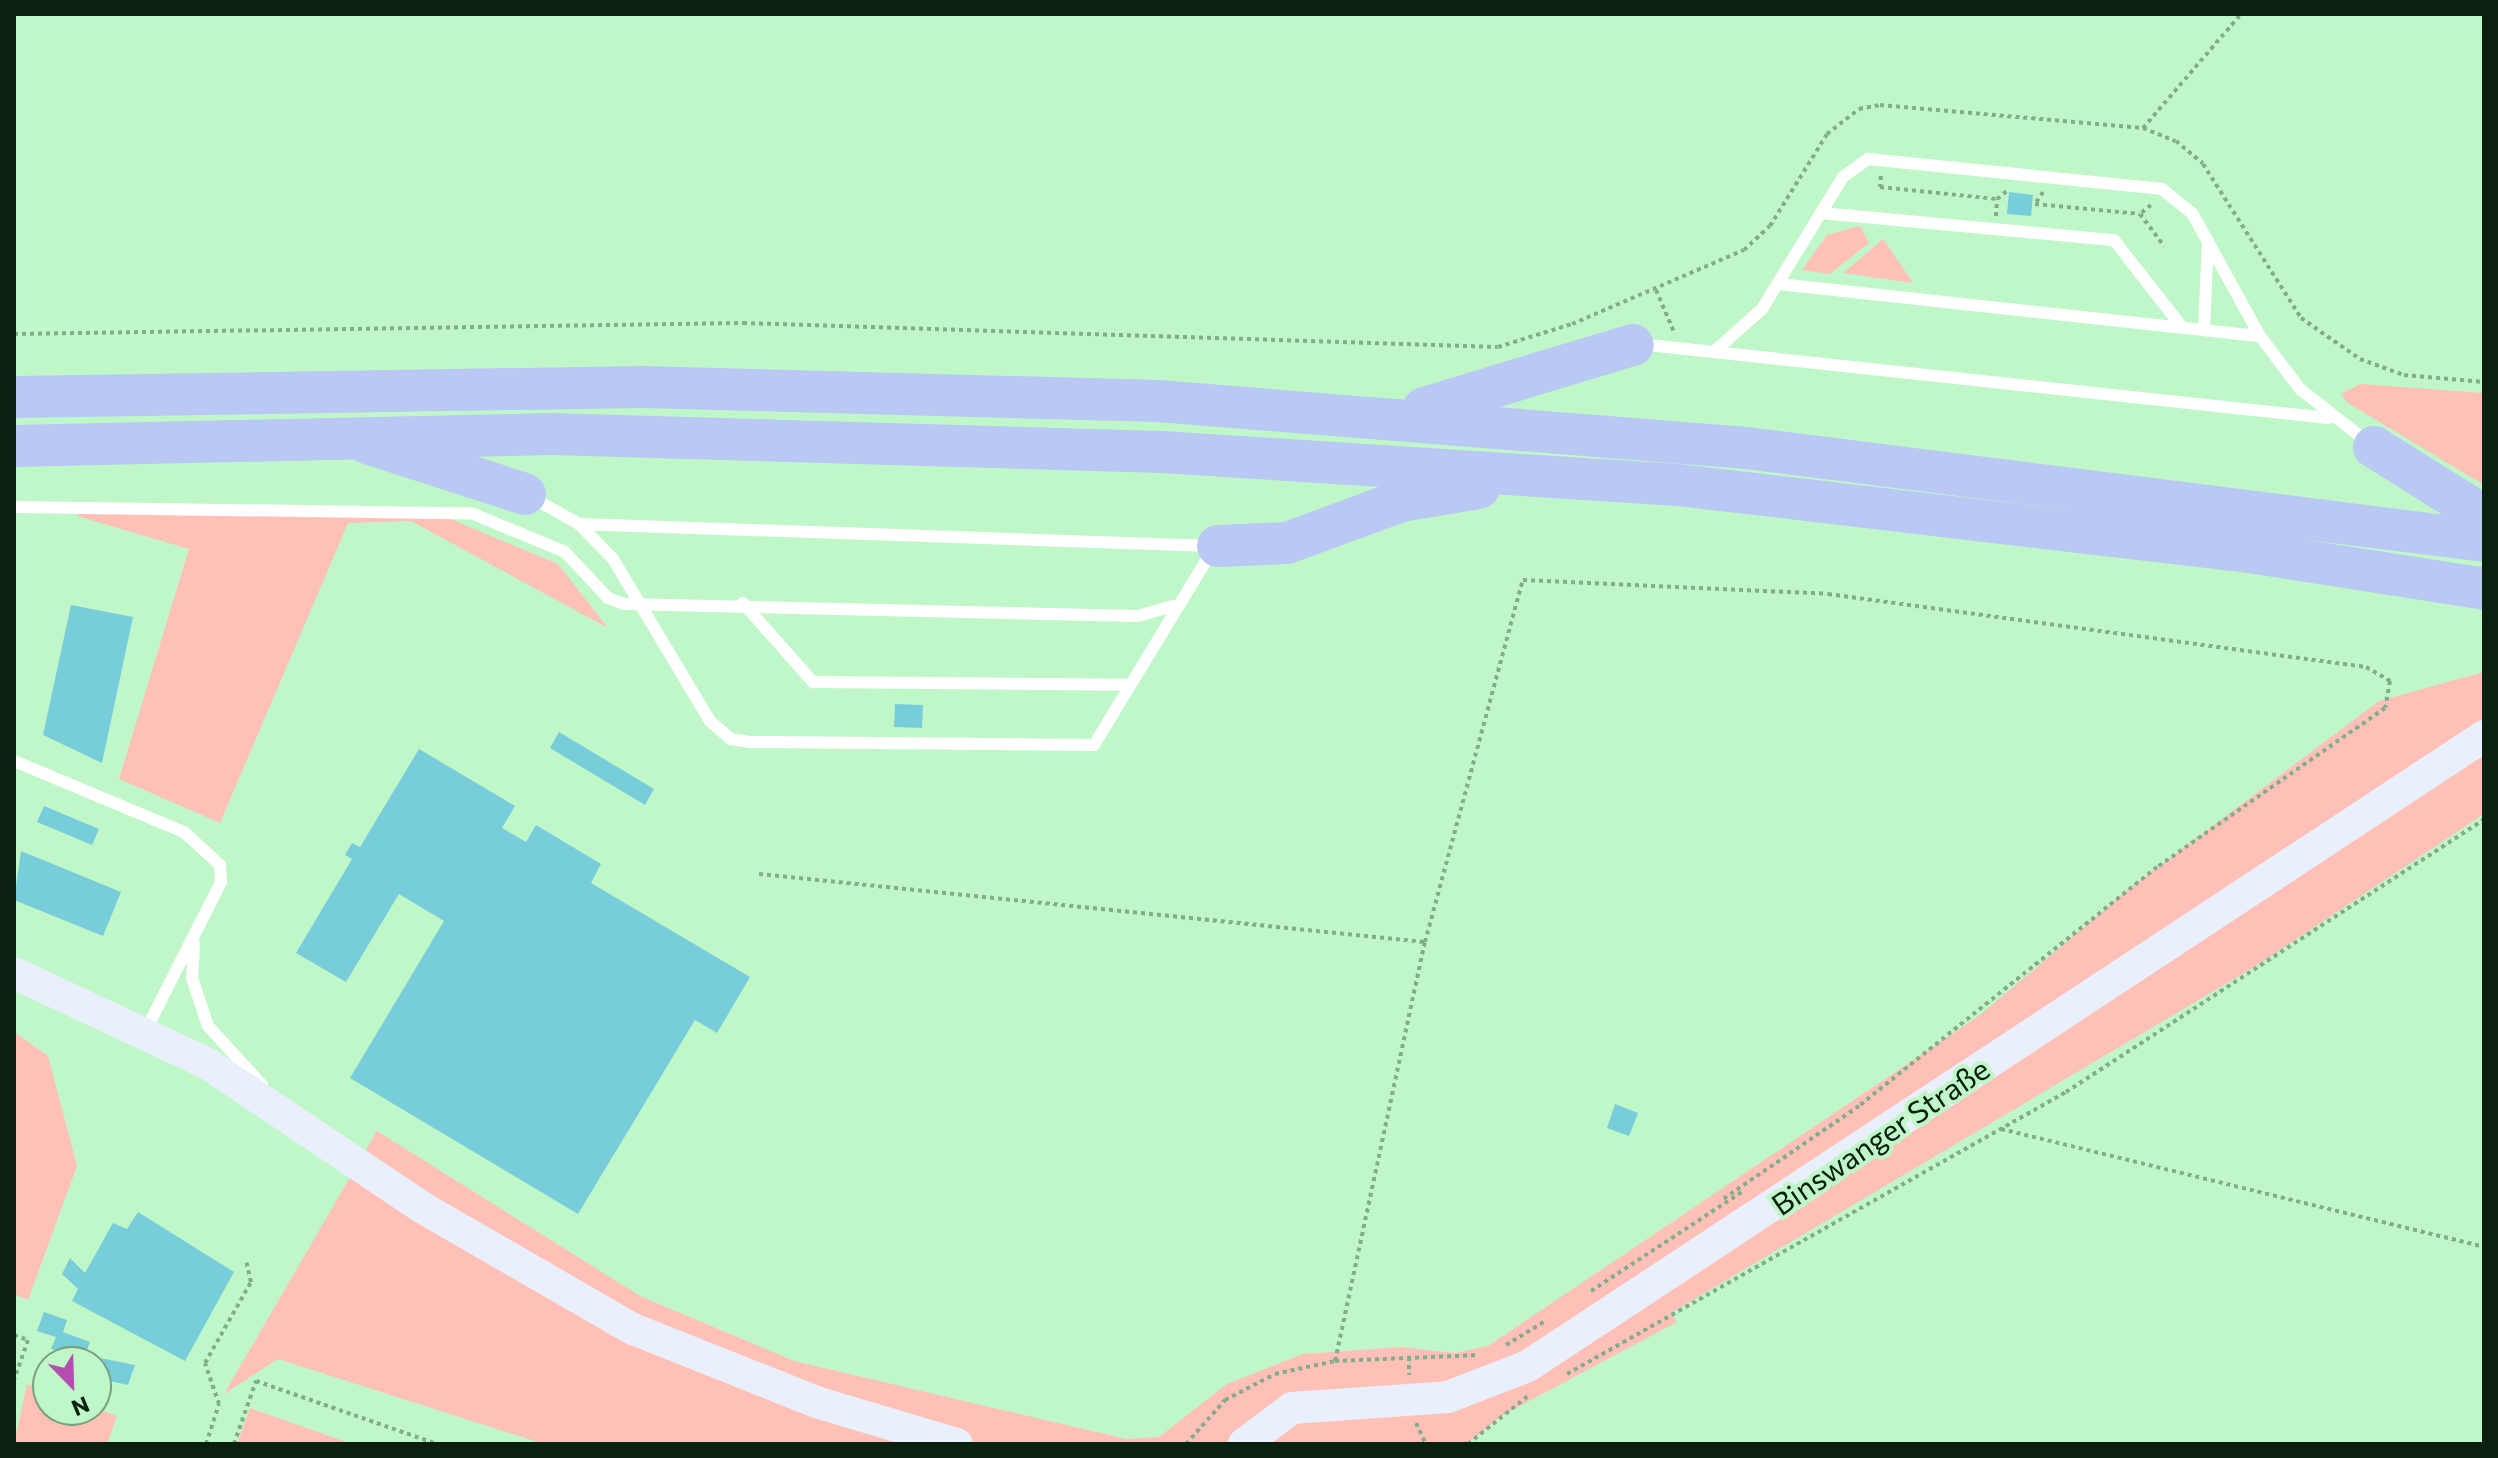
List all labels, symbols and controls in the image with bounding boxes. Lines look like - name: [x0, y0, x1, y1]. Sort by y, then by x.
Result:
- street label: Binswanger Straße: [1764, 1050, 1996, 1222]
- north arrow: [32, 1346, 112, 1426]
- text: N: [68, 1391, 94, 1422]

